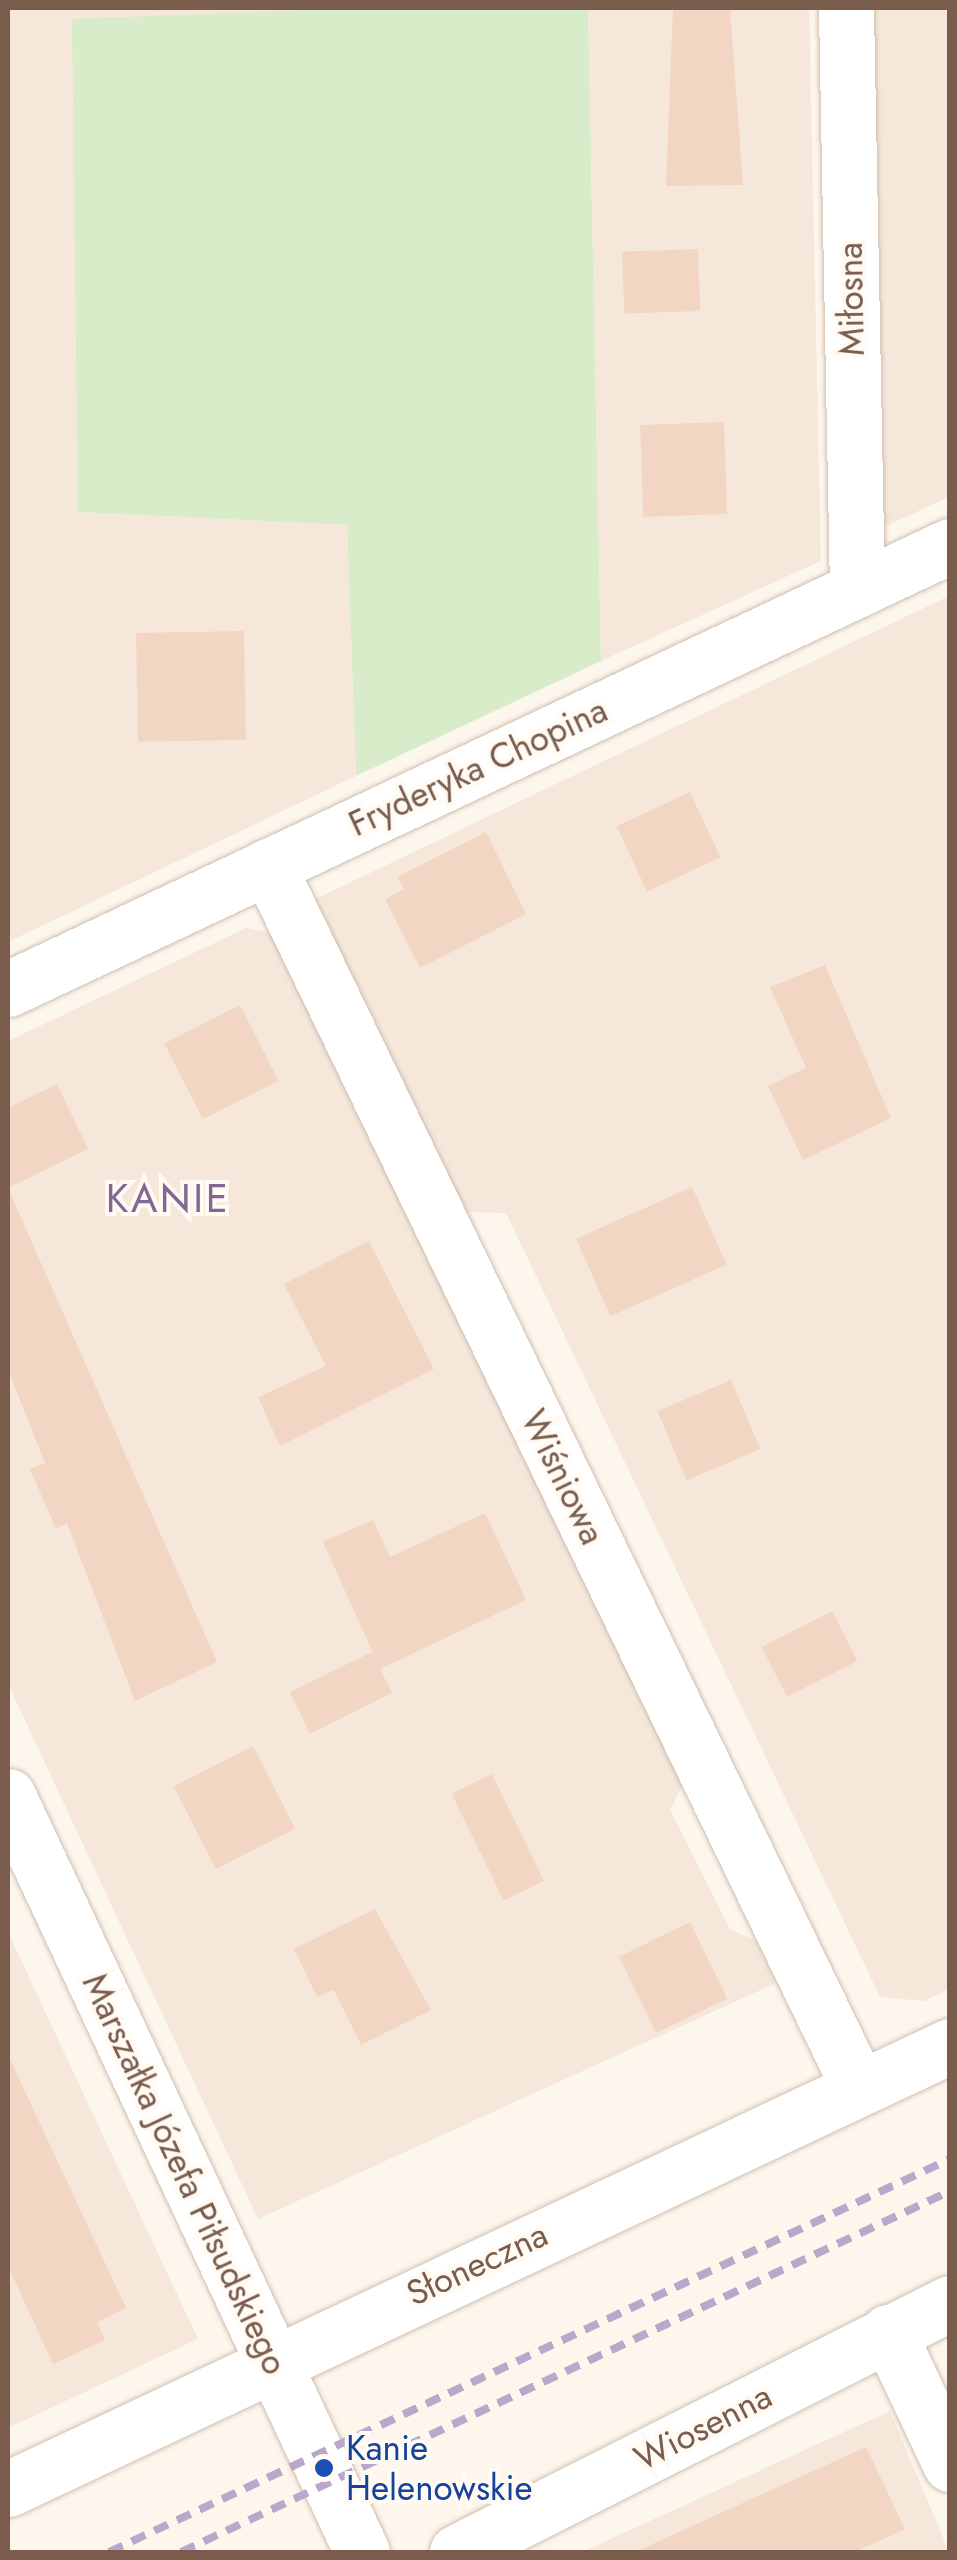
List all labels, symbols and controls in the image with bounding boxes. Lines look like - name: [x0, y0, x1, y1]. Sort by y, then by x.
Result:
- street label: Miłosna: [829, 242, 873, 356]
- street label: Fryderyka Chopina: [342, 689, 614, 845]
- district label: KANIE: [106, 1174, 230, 1222]
- street label: Wiśniowa: [512, 1403, 614, 1551]
- street label: Marszałka Józefa Piłsudskiego: [74, 1967, 296, 2381]
- street label: Słoneczna: [400, 2213, 554, 2315]
- street label: Wiosenna: [627, 2375, 779, 2479]
- place label: Kanie Helenowskie: [346, 2427, 533, 2509]
- marker: Kanie Helenowskie: [311, 2455, 337, 2481]

